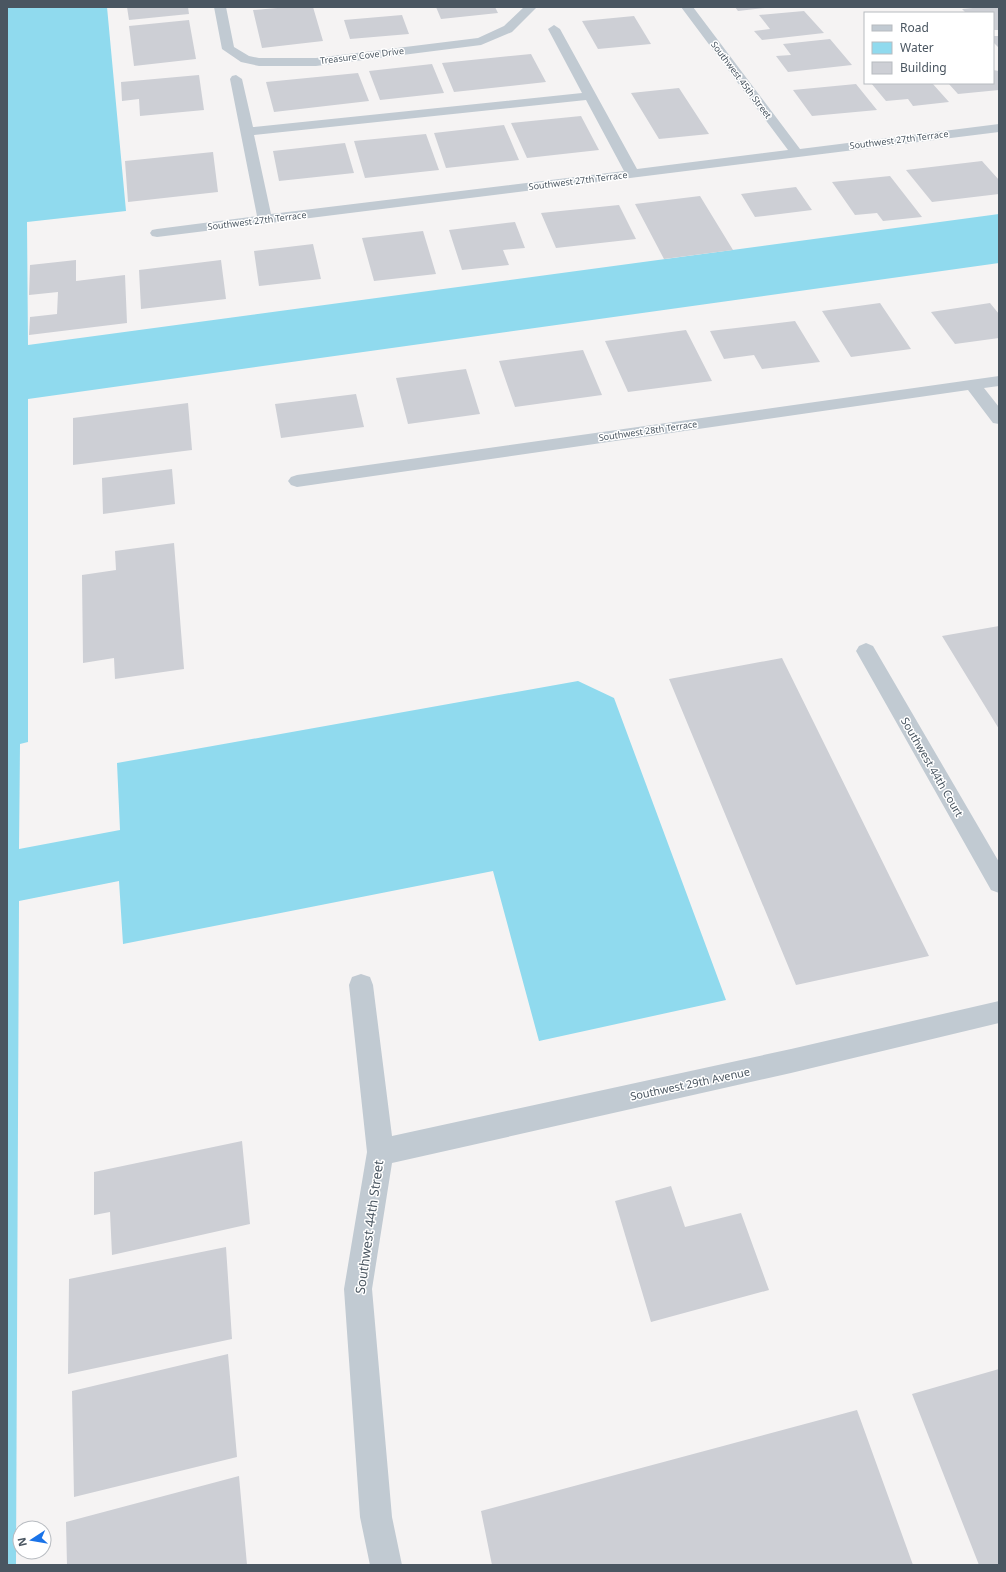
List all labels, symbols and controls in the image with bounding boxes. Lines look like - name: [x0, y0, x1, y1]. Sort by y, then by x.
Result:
- legend: [864, 12, 994, 84]
- text: Road: [900, 19, 929, 36]
- street label: Southwest 45th Street: [708, 38, 775, 121]
- text: Water: [900, 39, 934, 56]
- street label: Treasure Cove Drive: [319, 44, 405, 67]
- text: Building: [900, 59, 947, 76]
- street label: Southwest 27th Terrace: [849, 127, 949, 152]
- street label: Southwest 27th Terrace: [528, 168, 628, 193]
- street label: Southwest 27th Terrace: [207, 208, 307, 233]
- street label: Southwest 28th Terrace: [598, 417, 698, 444]
- street label: Southwest 44th Court: [898, 714, 967, 819]
- street label: Southwest 29th Avenue: [629, 1063, 751, 1104]
- street label: Southwest 44th Street: [351, 1159, 387, 1295]
- north arrow: [12, 1520, 52, 1560]
- text: N: [13, 1536, 30, 1548]

